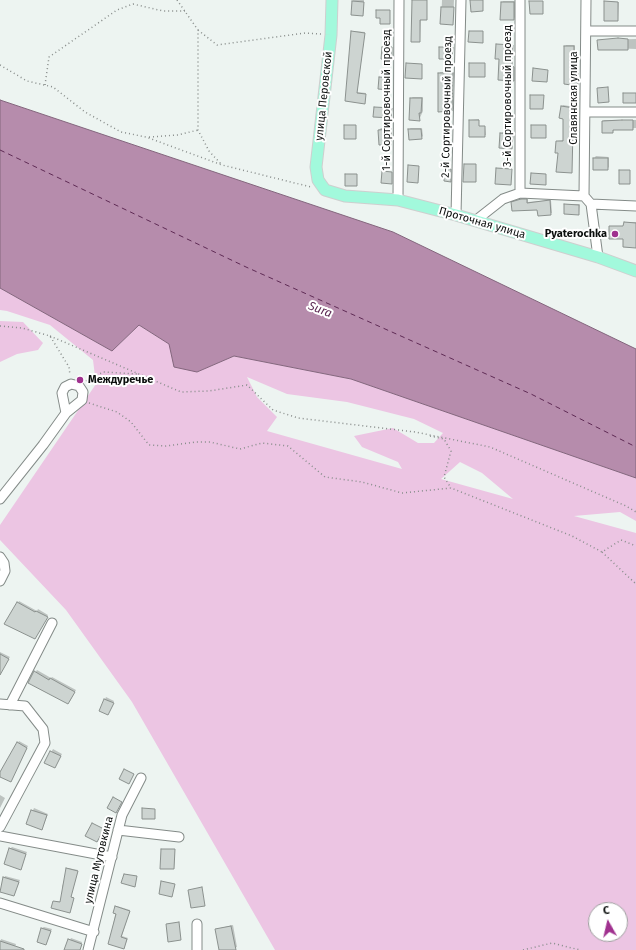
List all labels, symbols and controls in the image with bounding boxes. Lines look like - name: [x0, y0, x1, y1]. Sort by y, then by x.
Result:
- street label: 3-й Сортировочный проезд: [501, 25, 515, 167]
- street label: 1-й Сортировочный проезд: [380, 29, 394, 171]
- street label: 2-й Сортировочный проезд: [439, 36, 455, 178]
- street label: улица Перовской: [313, 51, 335, 141]
- street label: Славянская улица: [567, 51, 581, 145]
- street label: Проточная улица: [437, 204, 527, 242]
- place label: Pyaterochka: [545, 227, 607, 241]
- marker: Pyaterochka: [610, 229, 620, 239]
- water label: Sura: [306, 299, 334, 321]
- place label: Междуречье: [88, 373, 153, 387]
- marker: Междуречье: [75, 375, 85, 385]
- street label: улица Мутовкина: [82, 815, 116, 905]
- north arrow: [588, 902, 628, 942]
- text: С: [602, 904, 610, 917]

